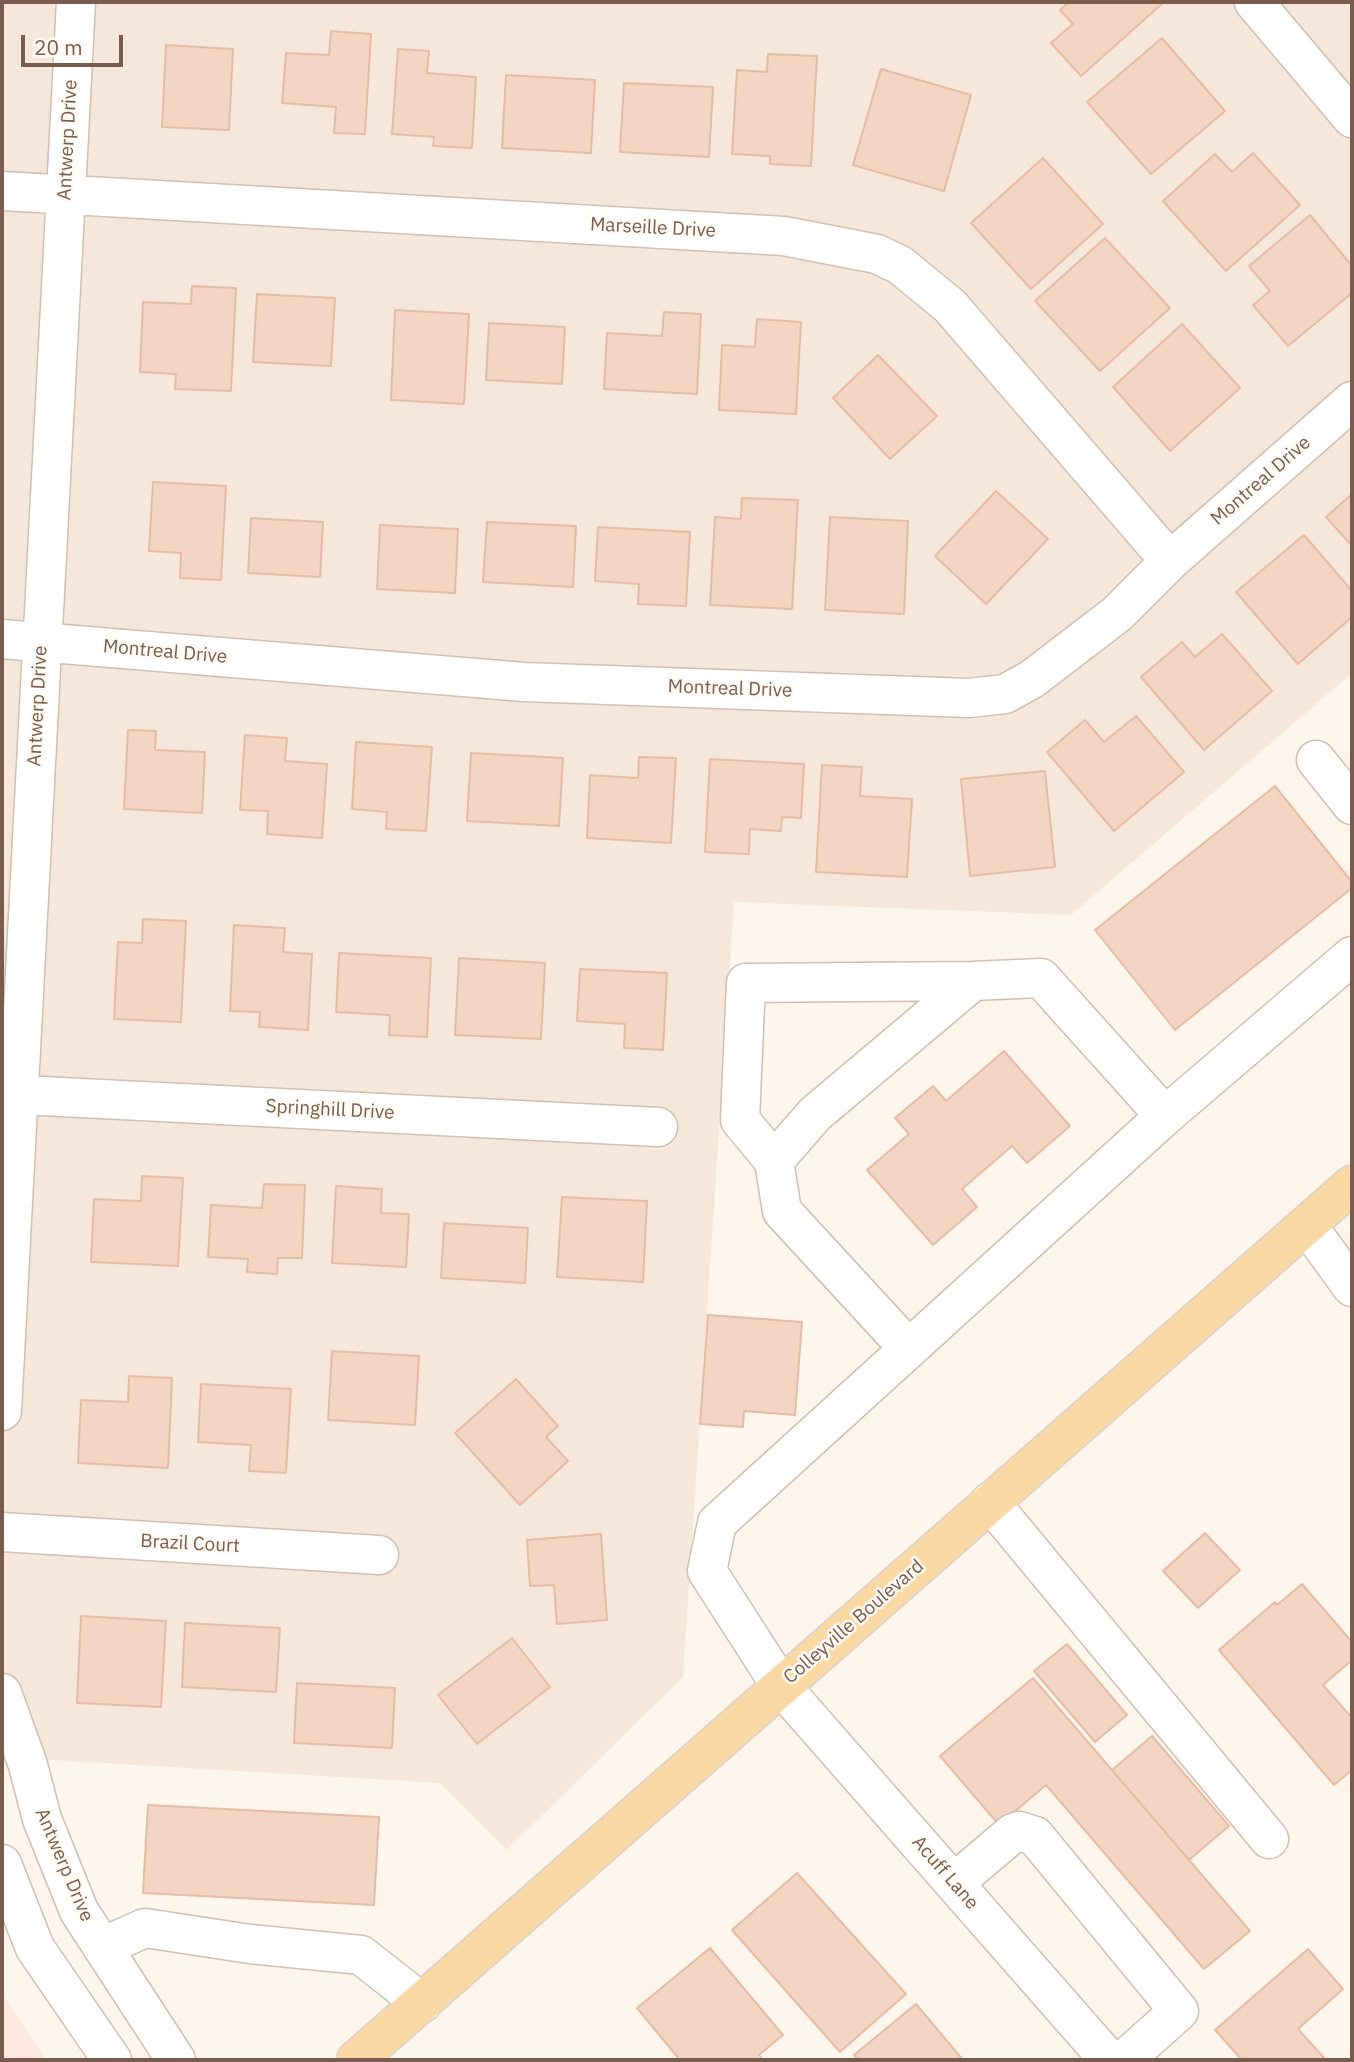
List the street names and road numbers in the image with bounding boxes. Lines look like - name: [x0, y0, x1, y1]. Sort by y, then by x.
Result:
- street label: Antwerp Drive: [53, 79, 83, 201]
- street label: Marseille Drive: [589, 213, 717, 243]
- street label: Montreal Drive: [1206, 431, 1316, 531]
- street label: Montreal Drive: [102, 635, 228, 669]
- street label: Antwerp Drive: [23, 645, 53, 767]
- street label: Montreal Drive: [667, 675, 793, 703]
- street label: Springhill Drive: [265, 1095, 395, 1125]
- street label: Brazil Court: [140, 1530, 240, 1558]
- street label: Colleyville Boulevard: [779, 1555, 929, 1689]
- street label: Antwerp Drive: [30, 1805, 98, 1925]
- street label: Acuff Lane: [907, 1831, 983, 1915]

